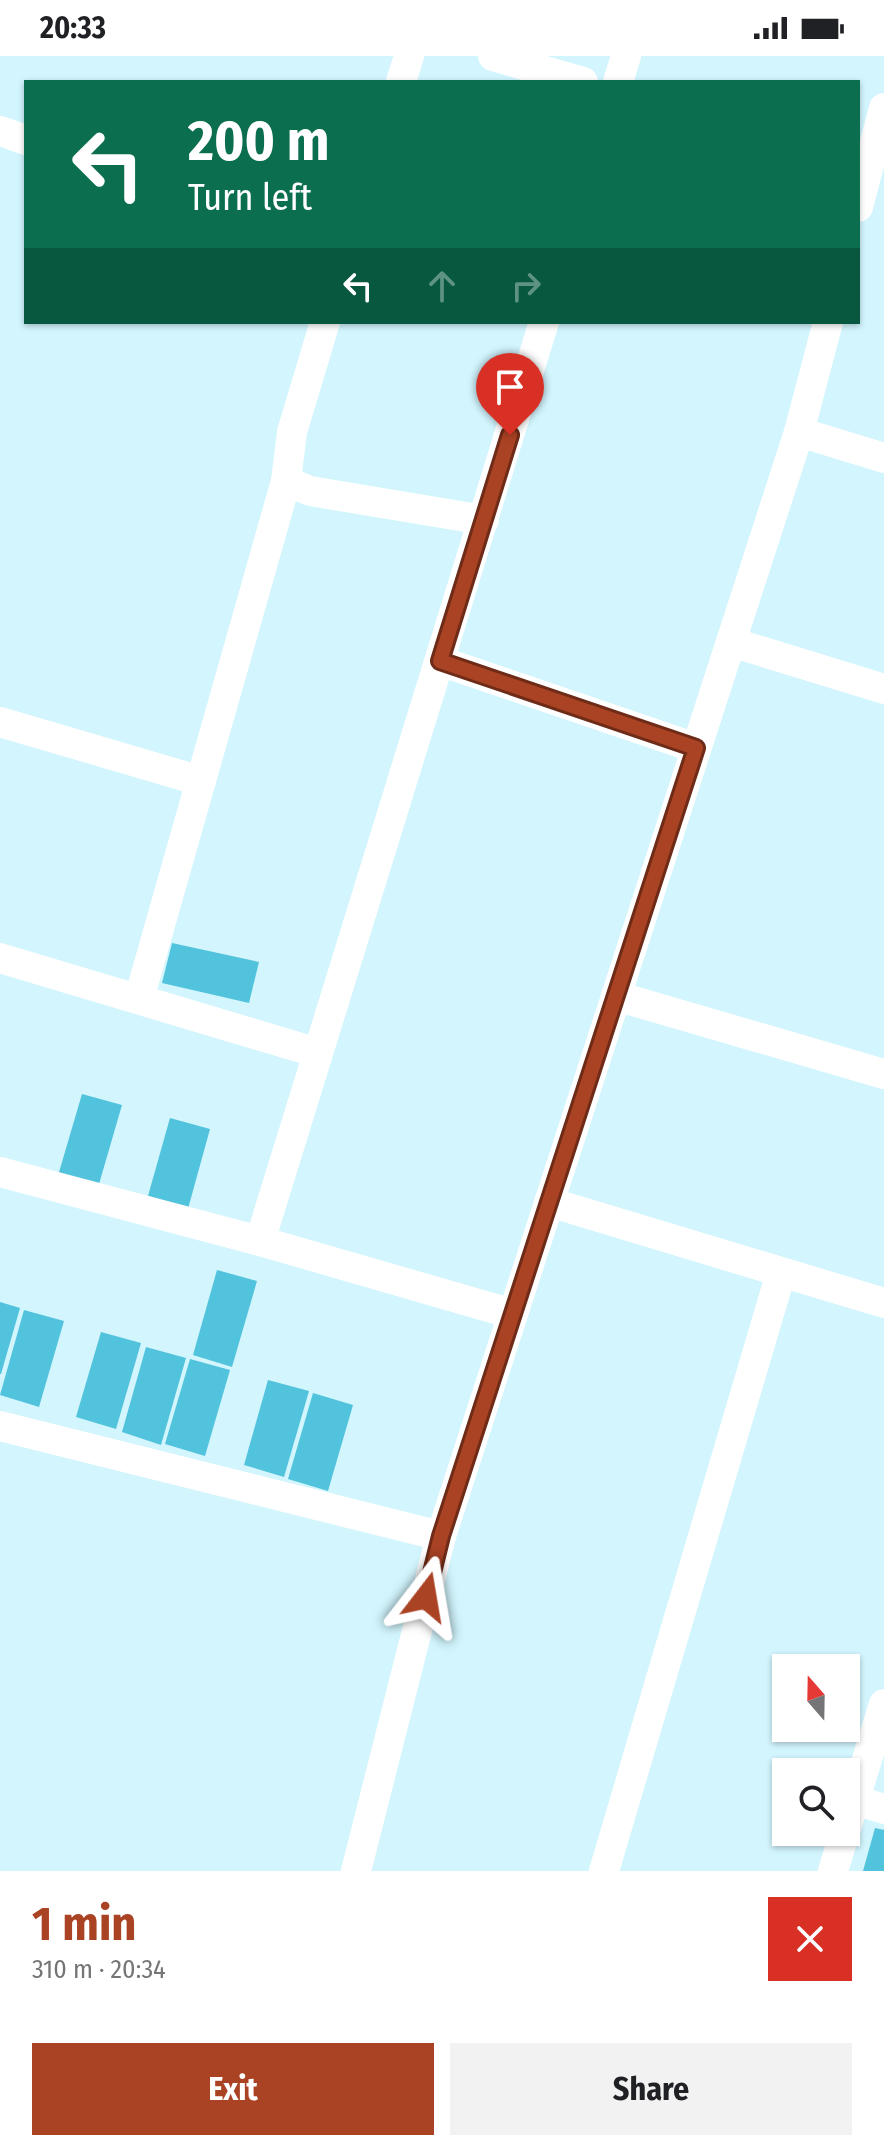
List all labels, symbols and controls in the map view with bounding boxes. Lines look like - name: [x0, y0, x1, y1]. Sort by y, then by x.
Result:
- text: 20:33: [40, 10, 106, 46]
- text: 200 m: [188, 108, 329, 175]
- icon: left: [56, 112, 160, 216]
- text: Turn left: [188, 176, 312, 220]
- icon: left: [336, 264, 380, 308]
- icon: ahead: [420, 264, 464, 308]
- icon: right: [504, 264, 548, 308]
- pin: [476, 353, 544, 435]
- icon: arrive: [488, 365, 532, 409]
- position arrow: [384, 1555, 468, 1639]
- north arrow: [772, 1654, 860, 1742]
- map controls: [772, 1654, 860, 1846]
- button: search: [772, 1758, 860, 1846]
- text: 1 min: [32, 1895, 137, 1953]
- button: close: [768, 1897, 852, 1981]
- text: 310 m · 20:34: [32, 1954, 166, 1985]
- button: Exit: [32, 2043, 434, 2135]
- button: Share: [450, 2043, 852, 2135]

